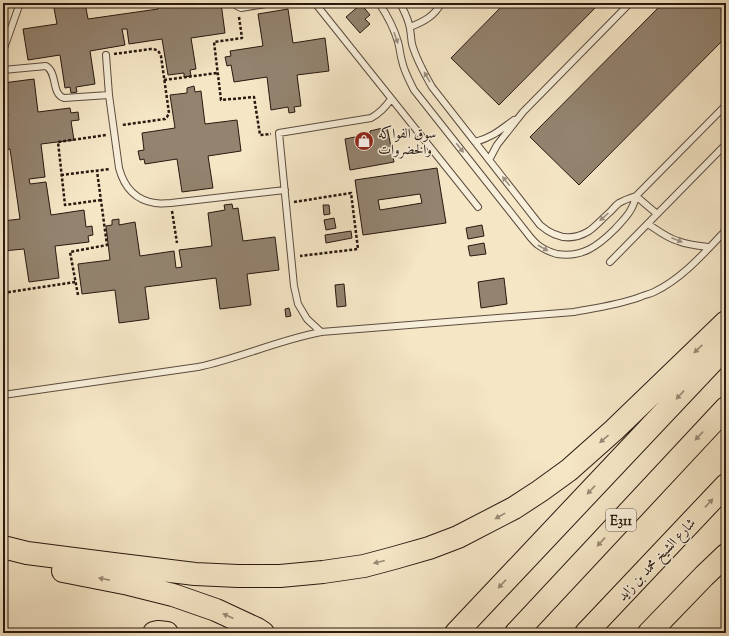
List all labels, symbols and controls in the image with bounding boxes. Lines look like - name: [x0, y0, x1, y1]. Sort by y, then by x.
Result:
- one-way arrow: [393, 32, 399, 44]
- one-way arrow: [423, 71, 430, 83]
- place label: سوق الفواكه والخضروات: [378, 125, 436, 161]
- shop icon: سوق الفواكه والخضروات: [353, 130, 375, 152]
- one-way arrow: [456, 143, 465, 154]
- one-way arrow: [501, 175, 510, 186]
- one-way arrow: [599, 212, 609, 222]
- one-way arrow: [671, 238, 683, 244]
- one-way arrow: [537, 244, 549, 251]
- one-way arrow: [693, 344, 703, 354]
- one-way arrow: [675, 390, 685, 400]
- one-way arrow: [695, 431, 704, 442]
- one-way arrow: [600, 434, 609, 443]
- one-way arrow: [586, 485, 596, 495]
- one-way arrow: [704, 498, 714, 508]
- road number: E311: [606, 509, 636, 531]
- one-way arrow: [494, 512, 506, 519]
- street label: شارع الشيخ محمد بن زايد: [614, 514, 702, 607]
- one-way arrow: [596, 537, 606, 547]
- one-way arrow: [373, 560, 385, 566]
- one-way arrow: [98, 576, 110, 582]
- one-way arrow: [497, 579, 506, 590]
- one-way arrow: [223, 613, 234, 619]

